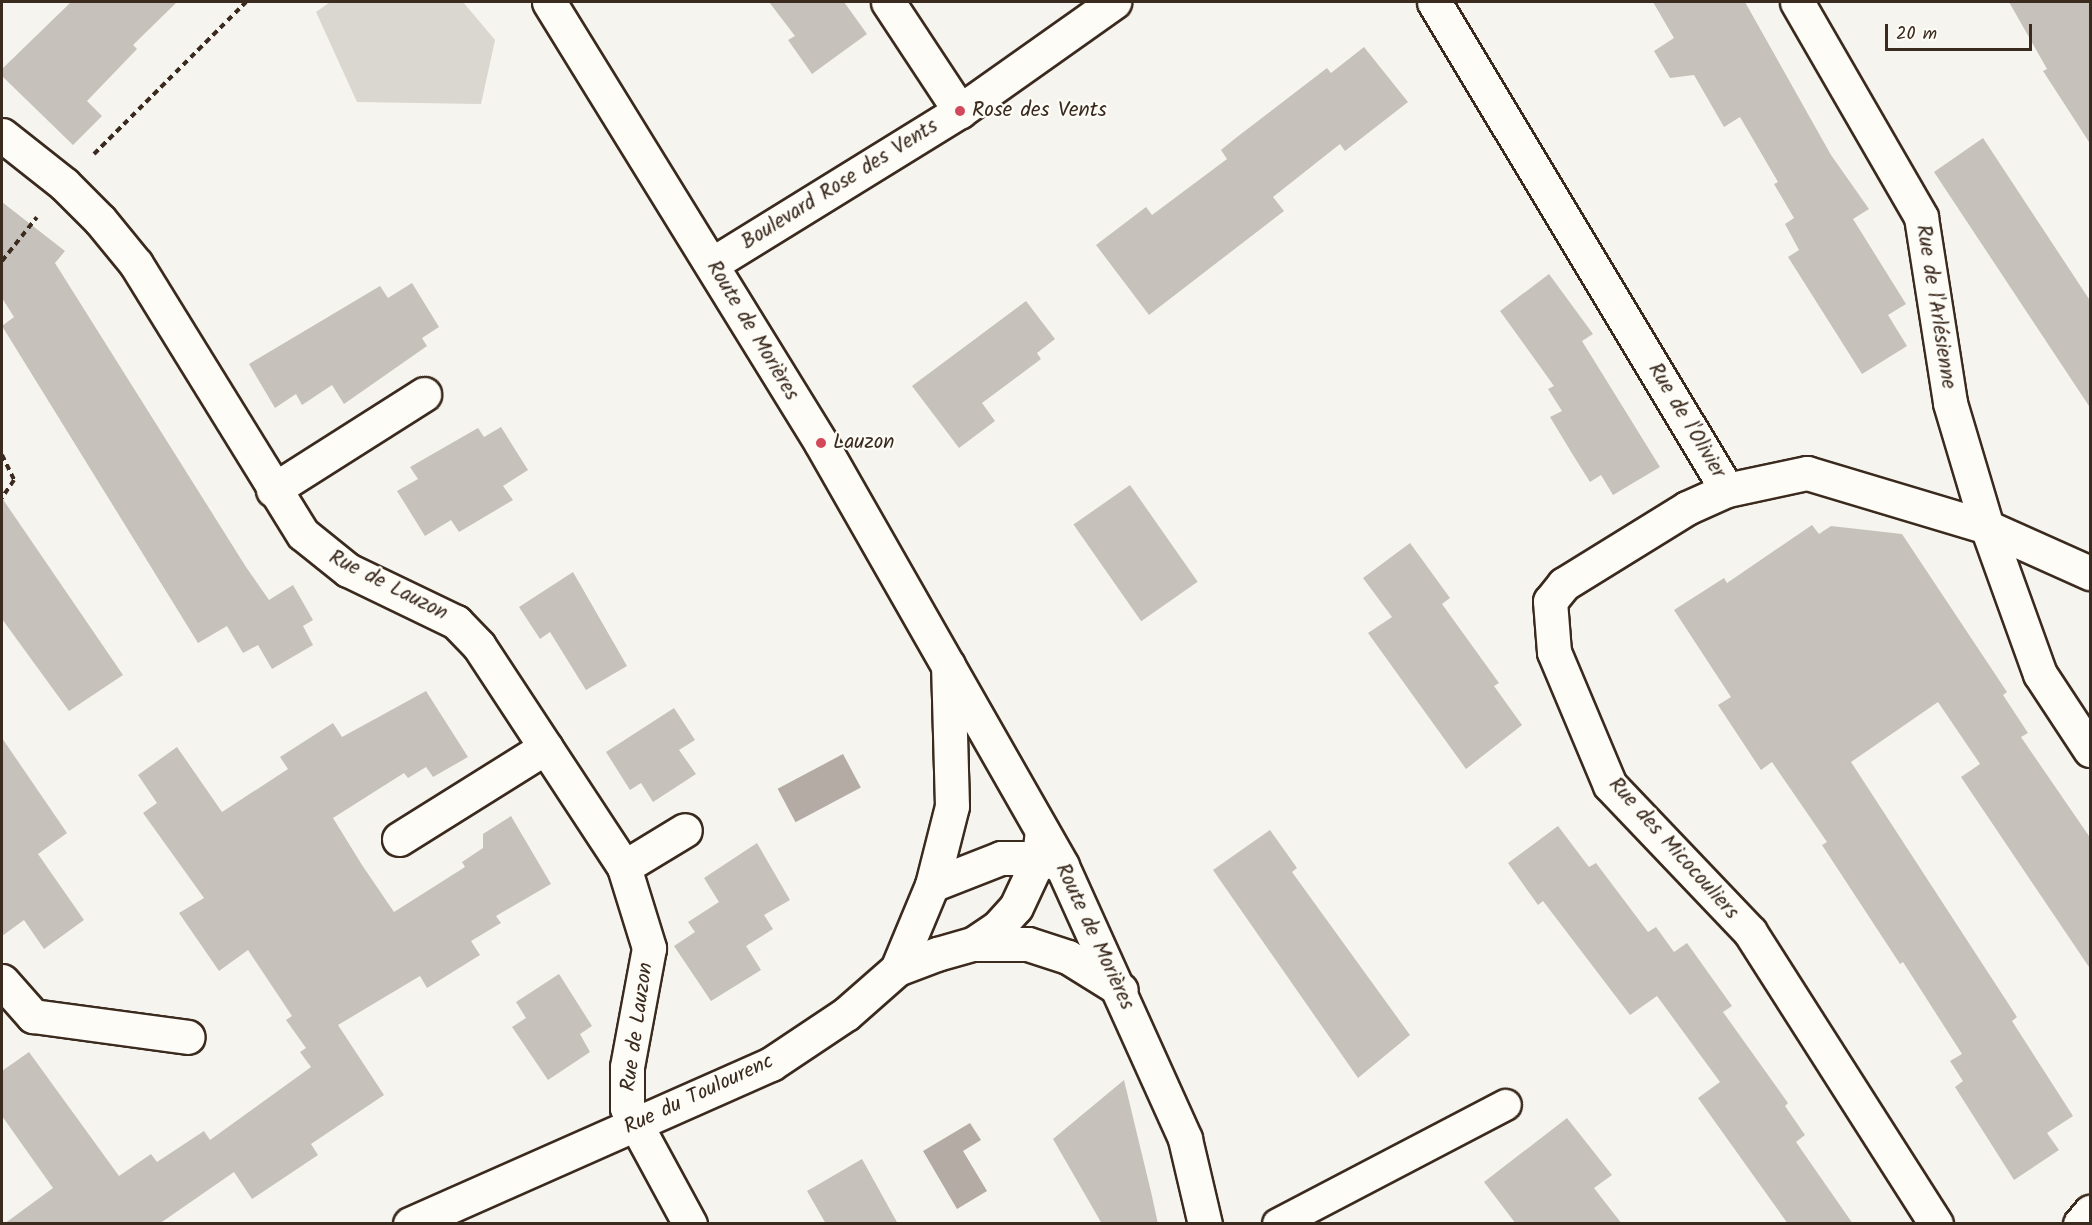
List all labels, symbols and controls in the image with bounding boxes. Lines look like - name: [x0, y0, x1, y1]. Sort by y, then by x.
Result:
- scale bar: [1888, 12, 2035, 50]
- text: 20 m: [1896, 20, 1937, 49]
- place label: Rose des Vents: [972, 98, 1107, 124]
- marker: Rose des Vents: [953, 104, 967, 118]
- street label: Boulevard Rose des Vents: [737, 114, 943, 256]
- street label: Rue de l'Arlésienne: [1910, 223, 1960, 391]
- street label: Route de Morières: [700, 256, 804, 406]
- street label: Rue de l'Olivier: [1642, 359, 1730, 483]
- place label: Lauzon: [833, 430, 894, 456]
- marker: Lauzon: [814, 436, 828, 450]
- street label: Rue de Lauzon: [324, 545, 452, 627]
- street label: Rue des Micocouliers: [1603, 773, 1743, 925]
- street label: Route de Morières: [1049, 860, 1139, 1014]
- street label: Rue de Lauzon: [616, 961, 660, 1093]
- street label: Rue du Toulourenc: [620, 1049, 778, 1141]

